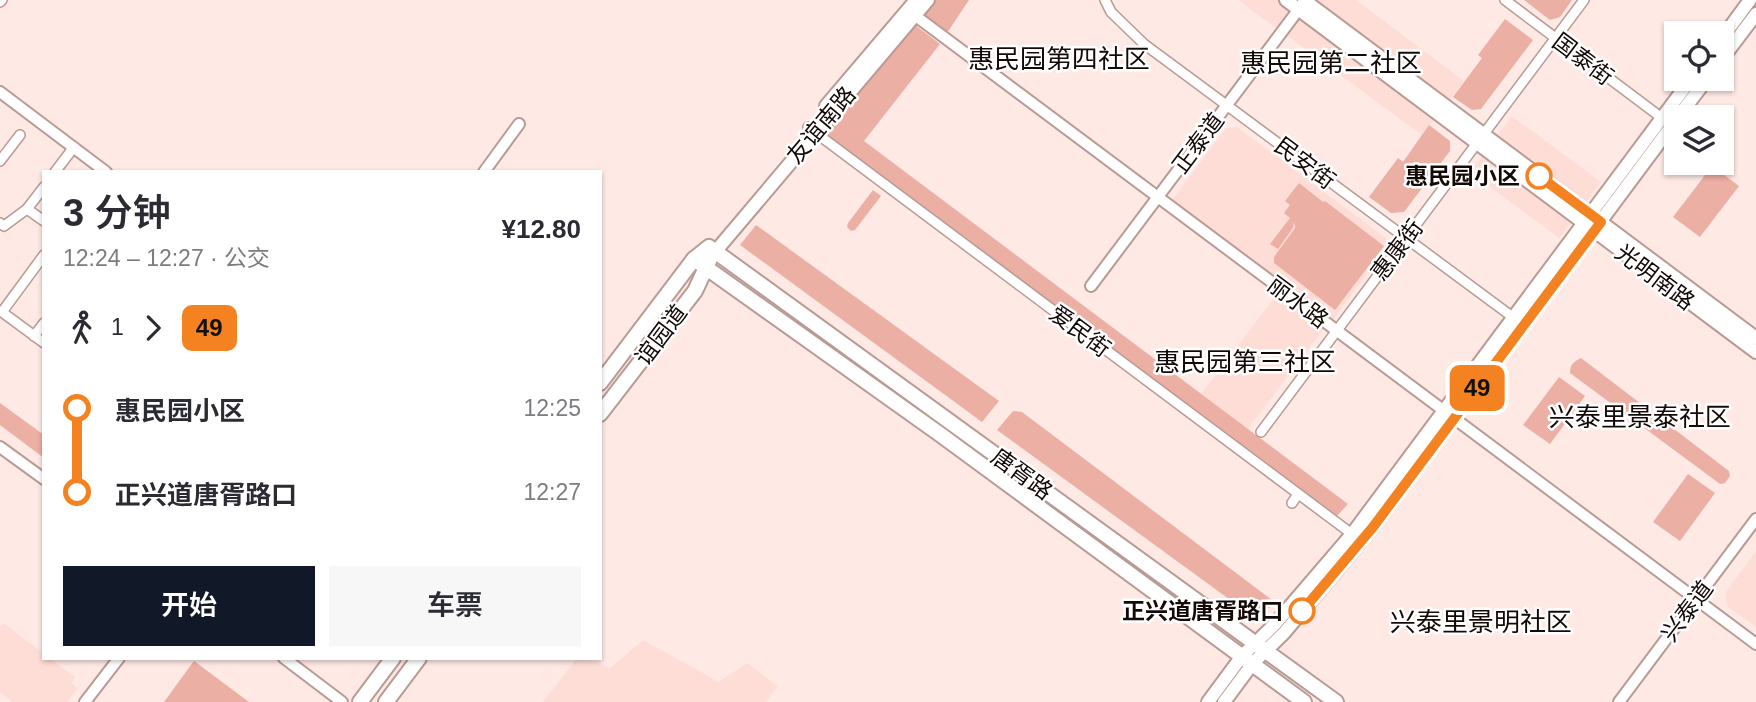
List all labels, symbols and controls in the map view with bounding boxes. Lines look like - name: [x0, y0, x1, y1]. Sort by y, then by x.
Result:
- map controls: [1664, 21, 1734, 175]
- button: locate: [1664, 21, 1734, 91]
- street label: 国泰街: [1548, 28, 1618, 90]
- district label: 惠民园第四社区: [968, 44, 1150, 74]
- district label: 惠民园第二社区: [1240, 48, 1422, 78]
- street label: 友谊南路: [781, 81, 861, 169]
- button: layers: [1664, 105, 1734, 175]
- street label: 正泰道: [1167, 108, 1229, 178]
- street label: 民安街: [1270, 132, 1340, 194]
- place label: 惠民园小区: [1405, 163, 1520, 189]
- marker: 惠民园小区: [1526, 163, 1552, 189]
- text: 3 分钟: [63, 192, 171, 234]
- text: ¥12.80: [501, 214, 581, 244]
- street label: 惠康街: [1366, 215, 1428, 285]
- street label: 光明南路: [1610, 239, 1700, 315]
- text: 12:24 – 12:27 · 公交: [63, 245, 270, 271]
- street label: 丽水路: [1263, 271, 1333, 333]
- street label: 谊园道: [630, 300, 692, 370]
- street label: 爱民街: [1045, 300, 1115, 362]
- icon: walk: [63, 309, 101, 347]
- icon: forward: [134, 309, 172, 347]
- text: 1: [111, 314, 124, 340]
- text: 49: [196, 314, 223, 341]
- district label: 惠民园第三社区: [1154, 347, 1336, 377]
- line badge: 49: [1446, 365, 1508, 411]
- text: 49: [1464, 374, 1490, 401]
- text: 12:25: [523, 395, 581, 421]
- text: 惠民园小区: [115, 396, 245, 426]
- district label: 兴泰里景泰社区: [1549, 402, 1731, 432]
- street label: 唐胥路: [986, 443, 1058, 505]
- text: 12:27: [523, 479, 581, 505]
- text: 正兴道唐胥路口: [115, 480, 297, 510]
- button: 开始: [63, 566, 315, 646]
- button: 车票: [329, 566, 581, 646]
- street label: 兴泰道: [1656, 576, 1718, 646]
- place label: 正兴道唐胥路口: [1122, 598, 1283, 624]
- marker: 正兴道唐胥路口: [1289, 598, 1315, 624]
- district label: 兴泰里景明社区: [1390, 607, 1572, 637]

